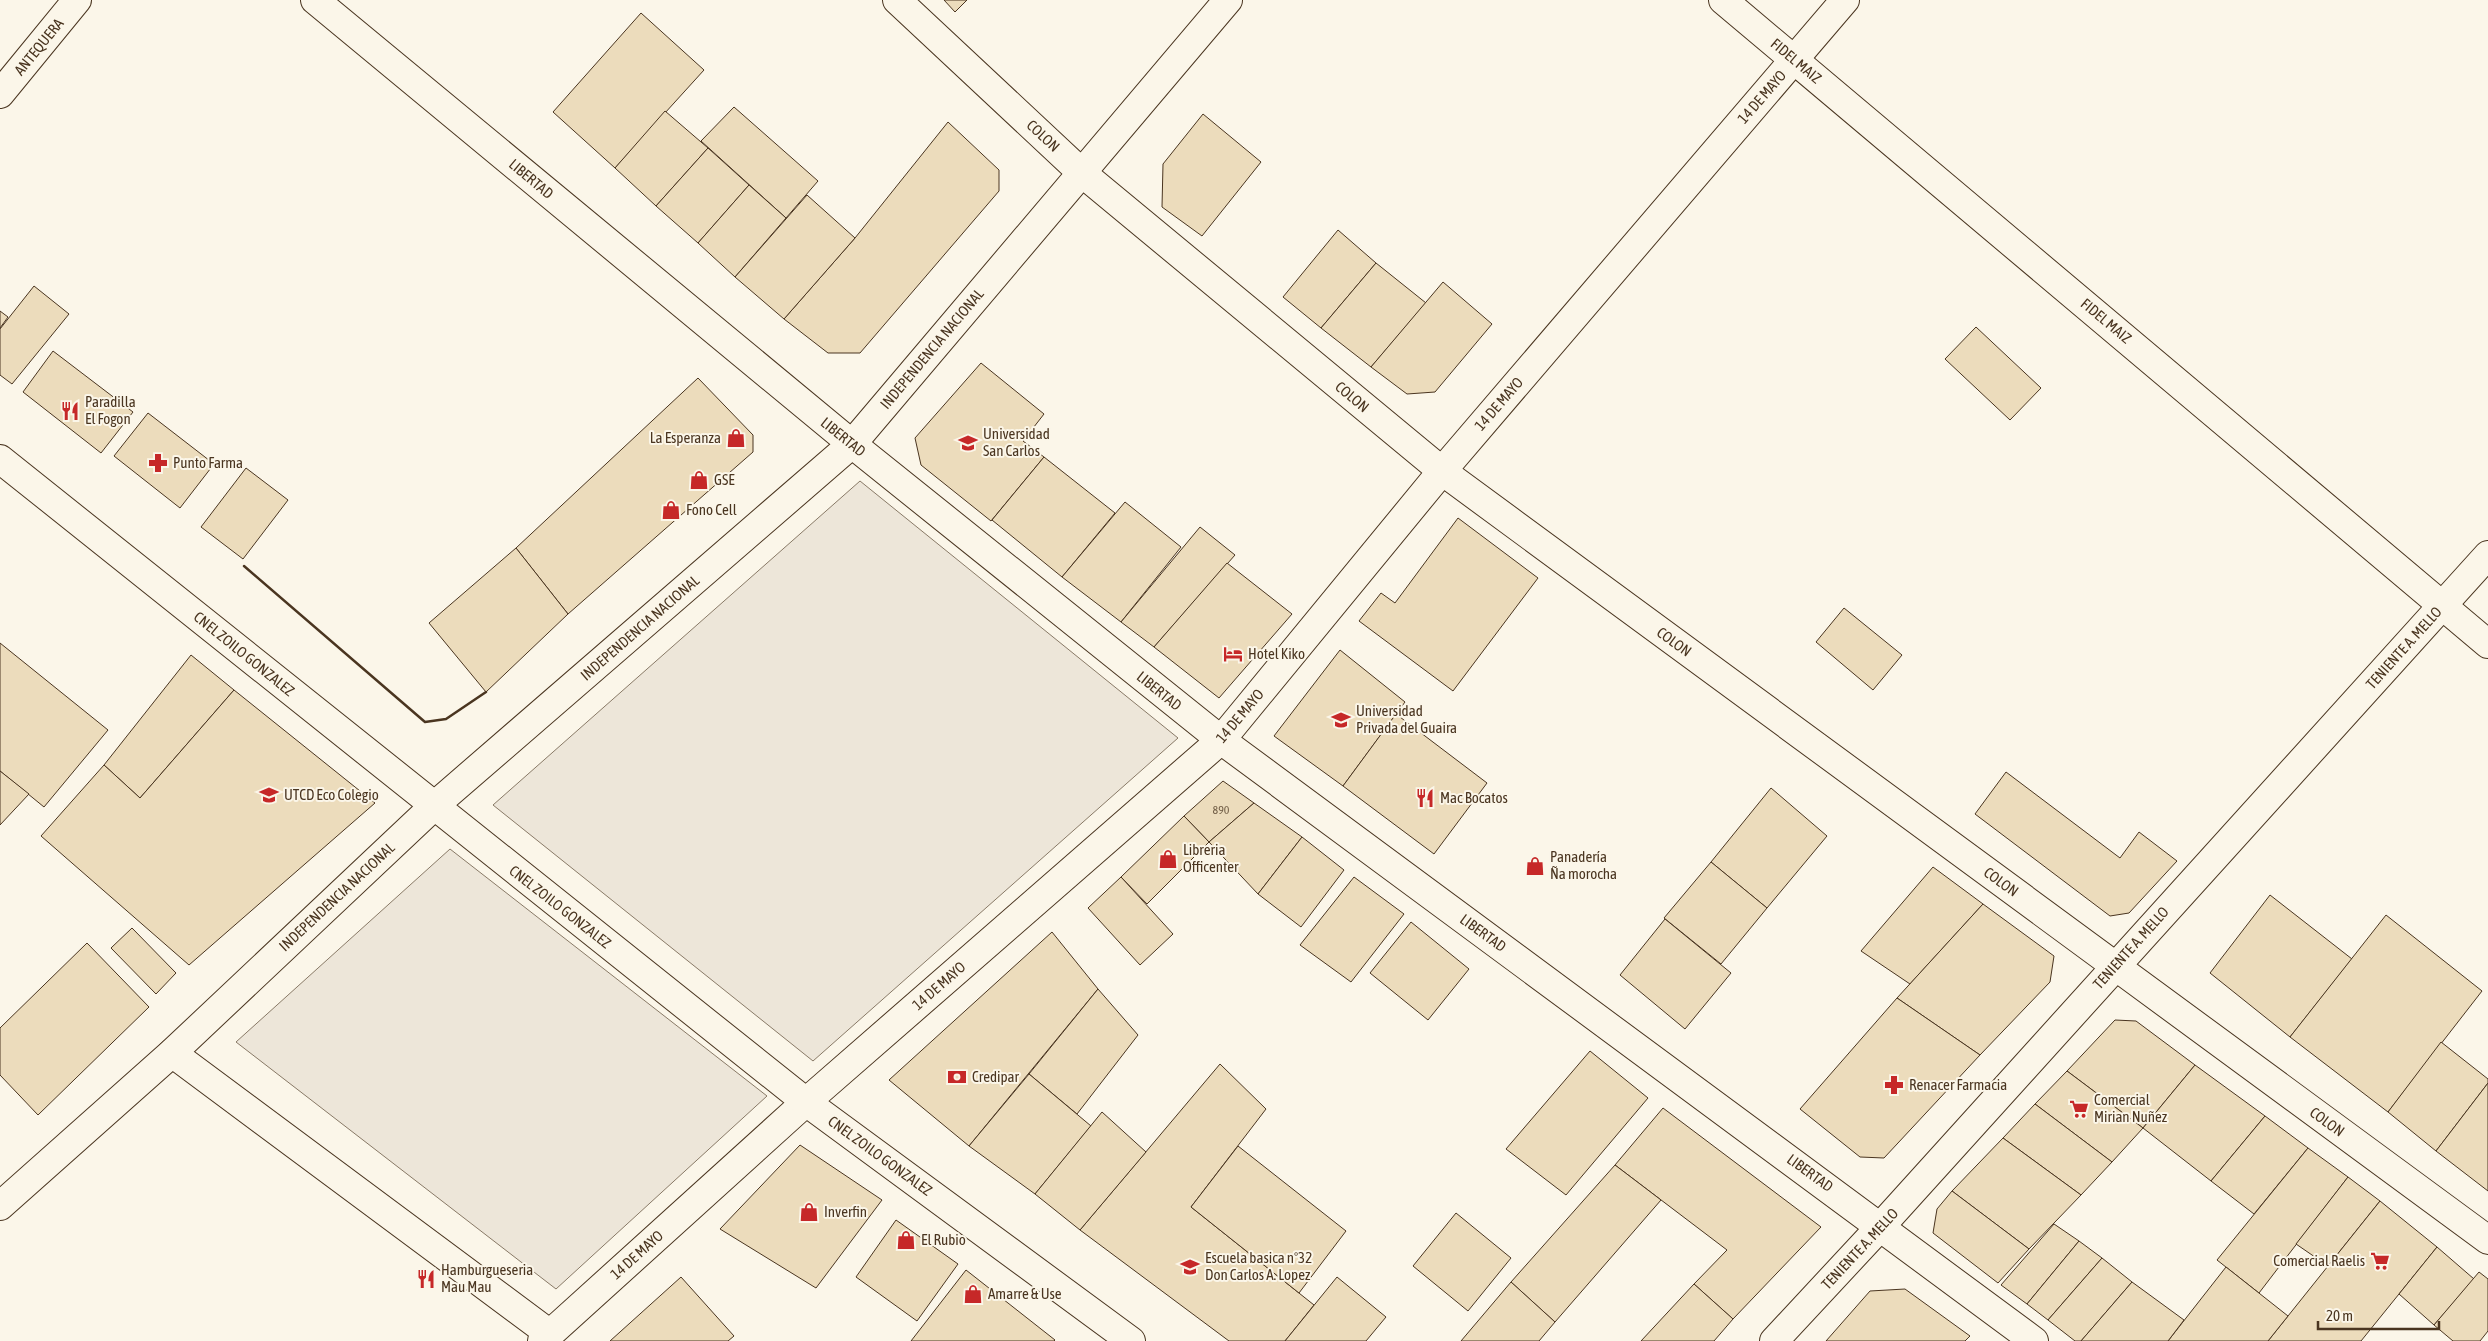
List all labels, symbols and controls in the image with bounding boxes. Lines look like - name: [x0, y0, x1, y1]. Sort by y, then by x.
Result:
- street label: ANTEQUERA: [11, 14, 67, 78]
- street label: FIDEL MAIZ: [1768, 35, 1825, 87]
- street label: 14 DE MAYO: [1734, 67, 1789, 127]
- street label: COLON: [1024, 116, 1063, 155]
- street label: LIBERTAD: [506, 155, 557, 202]
- street label: INDEPENDENCIA NACIONAL: [877, 285, 987, 412]
- street label: FIDEL MAIZ: [2078, 295, 2135, 347]
- street label: 14 DE MAYO: [1471, 374, 1526, 434]
- street label: COLON: [1332, 378, 1372, 415]
- place label: Paradilla El Fogon: [85, 393, 136, 427]
- restaurant icon: Paradilla El Fogon: [59, 400, 81, 422]
- street label: LIBERTAD: [818, 414, 869, 460]
- place label: Universidad San Carlos: [983, 425, 1050, 459]
- shop icon: La Esperanza: [725, 427, 747, 449]
- place label: La Esperanza: [650, 429, 721, 446]
- school or university icon: Universidad San Carlos: [957, 432, 979, 454]
- pharmacy icon: Punto Farma: [147, 452, 169, 474]
- place label: Punto Farma: [173, 454, 243, 471]
- shop icon: GSE: [688, 469, 710, 491]
- place label: GSE: [714, 471, 735, 488]
- shop icon: Fono Cell: [660, 499, 682, 521]
- place label: Fono Cell: [686, 501, 737, 518]
- street label: INDEPENDENCIA NACIONAL: [577, 571, 702, 684]
- street label: TENIENTE A. MELLO: [2362, 603, 2445, 692]
- street label: CNEL ZOILO GONZALEZ: [191, 608, 298, 699]
- street label: COLON: [1654, 623, 1695, 660]
- hotel icon: Hotel Kiko: [1222, 643, 1244, 665]
- place label: Hotel Kiko: [1248, 645, 1305, 662]
- street label: LIBERTAD: [1134, 668, 1185, 714]
- street label: 14 DE MAYO: [1212, 685, 1267, 746]
- place label: Universidad Privada del Guaira: [1356, 702, 1457, 736]
- school or university icon: Universidad Privada del Guaira: [1330, 709, 1352, 731]
- school or university icon: UTCD Eco Colegio: [258, 784, 280, 806]
- place label: UTCD Eco Colegio: [284, 786, 379, 803]
- restaurant icon: Mac Bocatos: [1414, 787, 1436, 809]
- place label: Mac Bocatos: [1440, 789, 1508, 806]
- house number: 890: [1213, 803, 1230, 817]
- street label: INDEPENDENCIA NACIONAL: [276, 839, 398, 954]
- place label: Libreria Officenter: [1183, 841, 1239, 875]
- shop icon: Libreria Officenter: [1157, 848, 1179, 870]
- place label: Panadería Ña morocha: [1550, 848, 1617, 882]
- shop icon: Panadería Ña morocha: [1524, 855, 1546, 877]
- street label: CNEL ZOILO GONZALEZ: [506, 862, 615, 952]
- street label: COLON: [1981, 863, 2022, 900]
- street label: TENIENTE A. MELLO: [2089, 903, 2172, 992]
- street label: LIBERTAD: [1457, 910, 1509, 955]
- street label: 14 DE MAYO: [909, 958, 969, 1013]
- bank icon: Credipar: [946, 1066, 968, 1088]
- place label: Credipar: [972, 1068, 1020, 1085]
- pharmacy icon: Renacer Farmacia: [1883, 1074, 1905, 1096]
- place label: Renacer Farmacia: [1909, 1076, 2007, 1093]
- place label: Comercial Mirian Nuñez: [2094, 1091, 2168, 1125]
- supermarket icon: Comercial Mirian Nuñez: [2068, 1098, 2090, 1120]
- street label: COLON: [2307, 1103, 2348, 1140]
- street label: CNEL ZOILO GONZALEZ: [825, 1112, 936, 1199]
- street label: LIBERTAD: [1784, 1150, 1836, 1195]
- shop icon: Inverfin: [798, 1201, 820, 1223]
- place label: Inverfin: [824, 1203, 867, 1220]
- street label: TENIENTE A. MELLO: [1818, 1204, 1902, 1293]
- street label: 14 DE MAYO: [607, 1227, 667, 1283]
- shop icon: El Rubio: [895, 1229, 917, 1251]
- place label: El Rubio: [921, 1231, 966, 1248]
- place label: Escuela basica n°32 Don Carlos A. Lopez: [1205, 1249, 1312, 1283]
- supermarket icon: Comercial Raelis: [2369, 1250, 2391, 1272]
- place label: Comercial Raelis: [2273, 1252, 2365, 1269]
- school or university icon: Escuela basica n°32 Don Carlos A. Lopez: [1179, 1256, 1201, 1278]
- place label: Hamburgueseria Mau Mau: [441, 1261, 533, 1295]
- restaurant icon: Hamburgueseria Mau Mau: [415, 1268, 437, 1290]
- shop icon: Amarre & Use: [962, 1283, 984, 1305]
- place label: Amarre & Use: [988, 1285, 1062, 1302]
- scale bar: [2318, 1298, 2439, 1330]
- text: 20 m: [2326, 1307, 2353, 1324]

